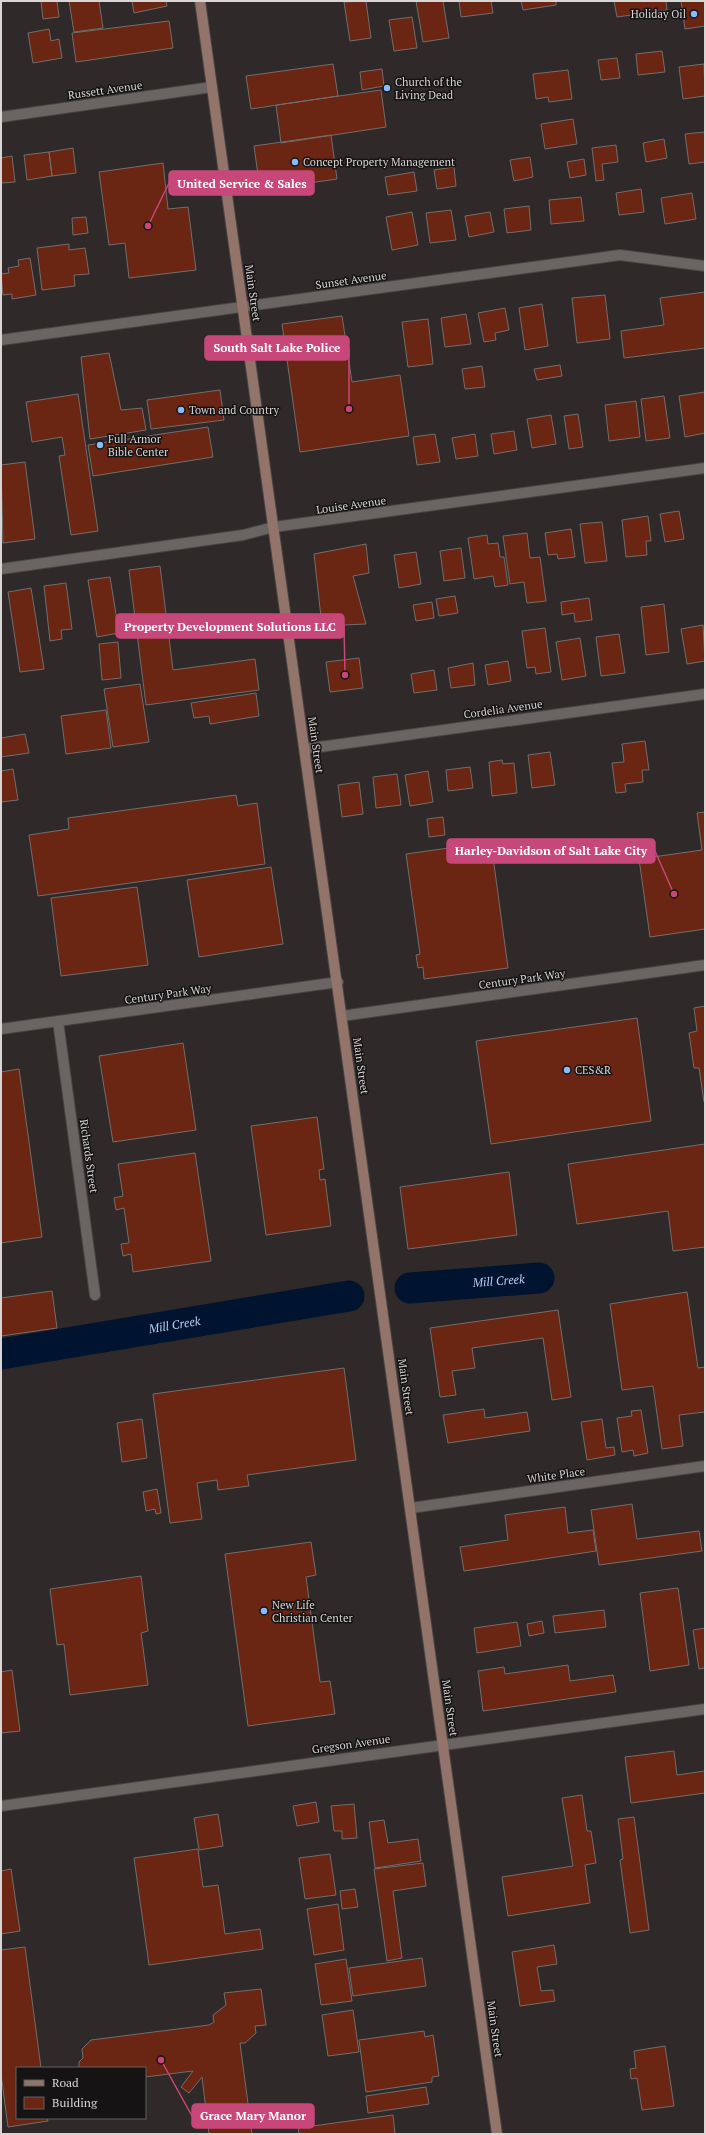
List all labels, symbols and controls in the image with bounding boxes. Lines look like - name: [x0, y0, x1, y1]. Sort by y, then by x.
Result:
- place label: Holiday Oil: [631, 7, 686, 21]
- marker: Holiday Oil: [689, 9, 699, 19]
- place label: Church of the Living Dead: [395, 75, 462, 102]
- street label: Russett Avenue: [67, 78, 144, 102]
- marker: Church of the Living Dead: [382, 83, 392, 93]
- place label: Concept Property Management: [303, 155, 455, 169]
- marker: Concept Property Management: [290, 157, 300, 167]
- callout: United Service & Sales: [169, 171, 314, 195]
- text: United Service & Sales: [177, 176, 307, 191]
- street label: Main Street: [242, 264, 264, 322]
- street label: Sunset Avenue: [315, 268, 388, 292]
- callout: South Salt Lake Police: [205, 336, 349, 360]
- text: South Salt Lake Police: [213, 340, 341, 355]
- place label: Town and Country: [189, 403, 279, 417]
- marker: Town and Country: [176, 405, 186, 415]
- place label: Full Armor Bible Center: [108, 432, 169, 459]
- marker: Full Armor Bible Center: [95, 440, 105, 450]
- street label: Louise Avenue: [315, 493, 387, 517]
- callout: Property Development Solutions LLC: [116, 614, 344, 638]
- text: Property Development Solutions LLC: [124, 619, 336, 634]
- street label: Cordelia Avenue: [463, 696, 544, 721]
- street label: Main Street: [305, 716, 327, 774]
- callout: Harley-Davidson of Salt Lake City: [447, 839, 655, 863]
- text: Harley-Davidson of Salt Lake City: [455, 843, 648, 858]
- street label: Century Park Way: [478, 966, 567, 992]
- street label: Century Park Way: [124, 981, 213, 1007]
- street label: Main Street: [350, 1037, 372, 1095]
- place label: CES&R: [575, 1063, 611, 1077]
- marker: CES&R: [562, 1065, 572, 1075]
- street label: Richards Street: [77, 1118, 101, 1194]
- water label: Mill Creek: [471, 1271, 525, 1290]
- water label: Mill Creek: [147, 1313, 202, 1336]
- street label: Main Street: [395, 1358, 417, 1416]
- street label: White Place: [526, 1464, 586, 1486]
- place label: New Life Christian Center: [272, 1598, 353, 1625]
- marker: New Life Christian Center: [259, 1606, 269, 1616]
- street label: Main Street: [439, 1679, 461, 1737]
- street label: Gregson Avenue: [311, 1732, 392, 1756]
- street label: Main Street: [484, 2000, 506, 2058]
- legend: [16, 2067, 146, 2119]
- text: Road: [52, 2075, 79, 2090]
- text: Building: [52, 2095, 98, 2110]
- callout: Grace Mary Manor: [192, 2104, 314, 2128]
- text: Grace Mary Manor: [200, 2108, 307, 2123]

